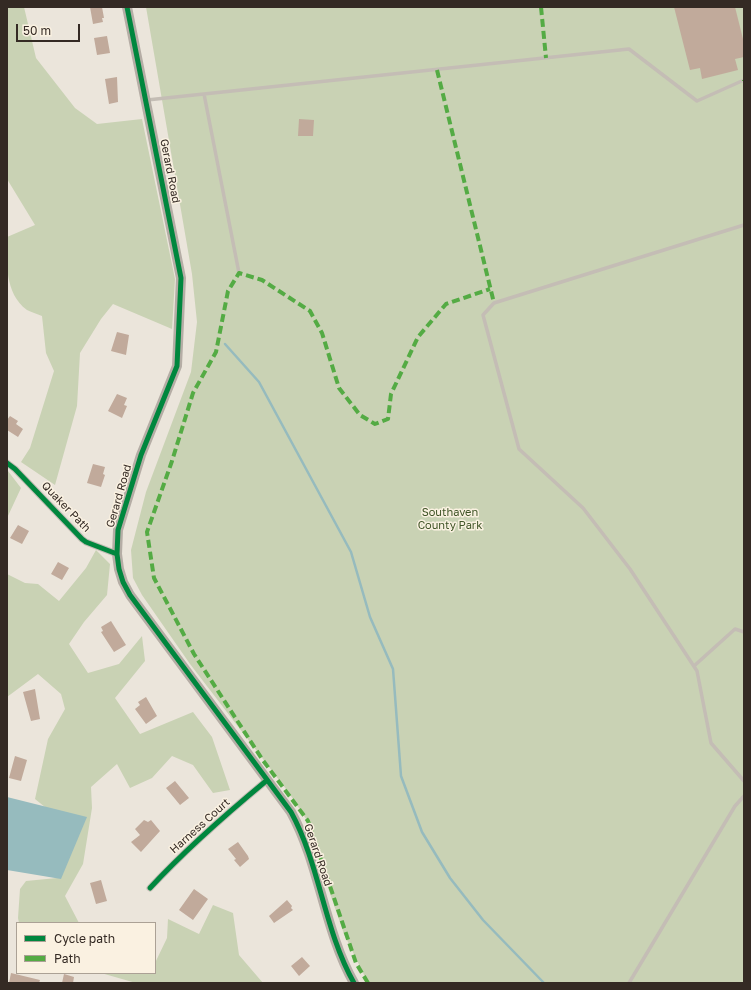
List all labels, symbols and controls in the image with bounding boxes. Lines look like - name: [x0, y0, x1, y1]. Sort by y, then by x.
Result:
- scale bar: [18, 16, 82, 42]
- text: 50 m: [23, 23, 51, 38]
- street label: Gerard Road: [157, 138, 183, 204]
- street label: Gerard Road: [104, 463, 134, 529]
- street label: Quaker Path: [39, 479, 93, 535]
- park label: Southaven County Park: [418, 506, 482, 532]
- street label: Harness Court: [167, 796, 233, 856]
- street label: Gerard Road: [301, 822, 335, 888]
- legend: [16, 922, 156, 974]
- text: Cycle path: [54, 931, 115, 946]
- text: Path: [54, 951, 81, 966]

